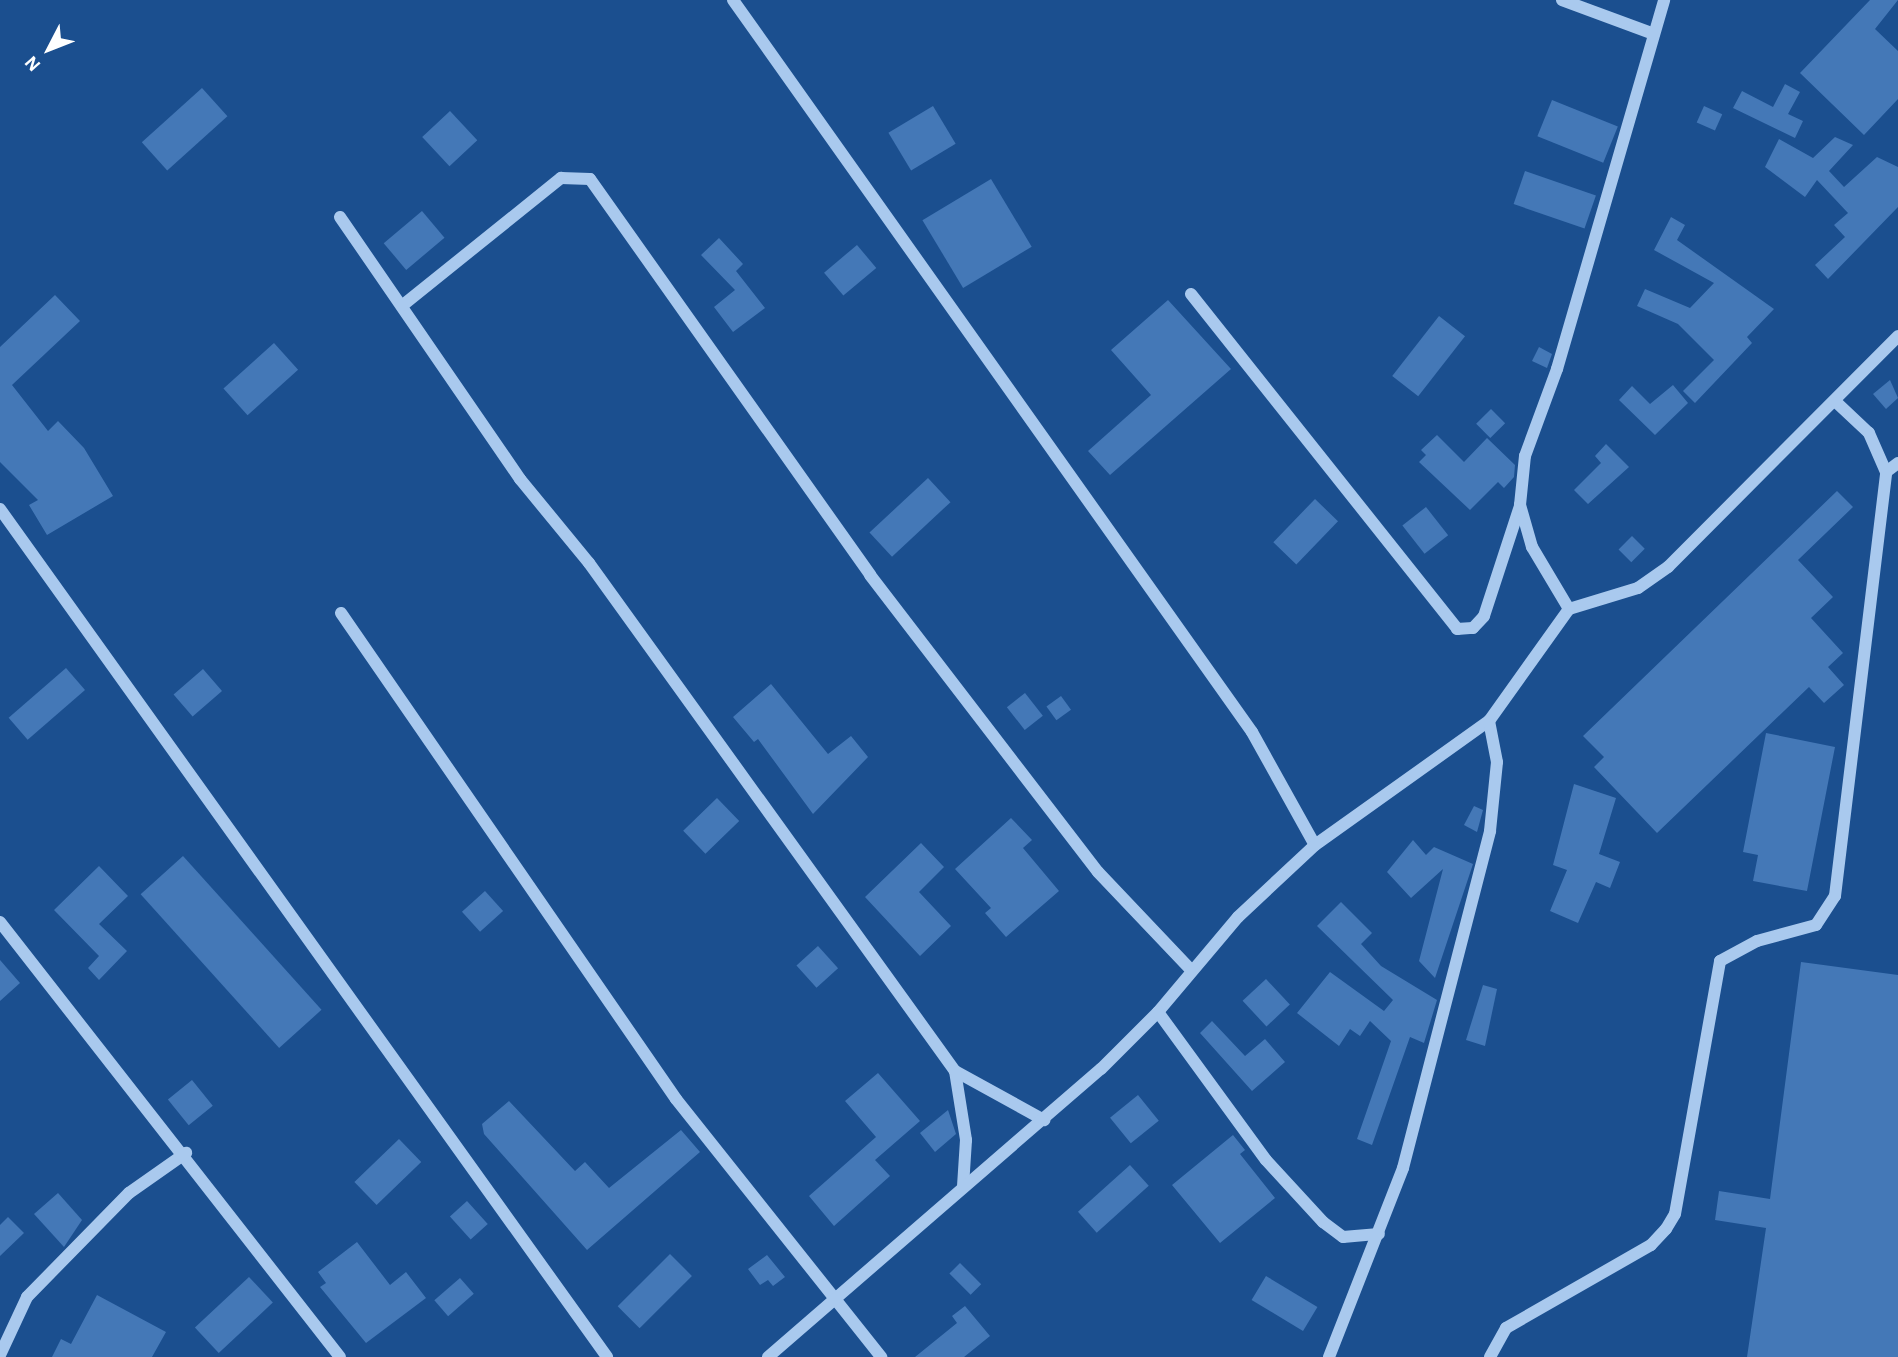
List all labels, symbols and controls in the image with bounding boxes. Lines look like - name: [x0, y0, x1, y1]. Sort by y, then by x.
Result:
- north arrow: [14, 14, 84, 84]
- text: N: [22, 52, 45, 75]

